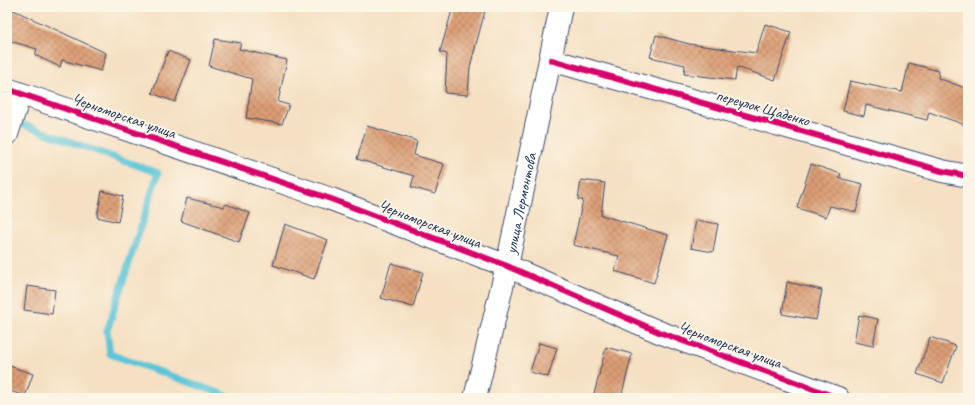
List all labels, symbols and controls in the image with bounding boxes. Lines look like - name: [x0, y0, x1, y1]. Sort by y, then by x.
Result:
- street label: переулок Щаденко: [714, 85, 813, 131]
- street label: Черноморская улица: [69, 89, 180, 144]
- street label: улица Лермонтова: [501, 150, 541, 256]
- street label: Черноморская улица: [375, 195, 485, 253]
- street label: Черноморская улица: [675, 317, 786, 373]

